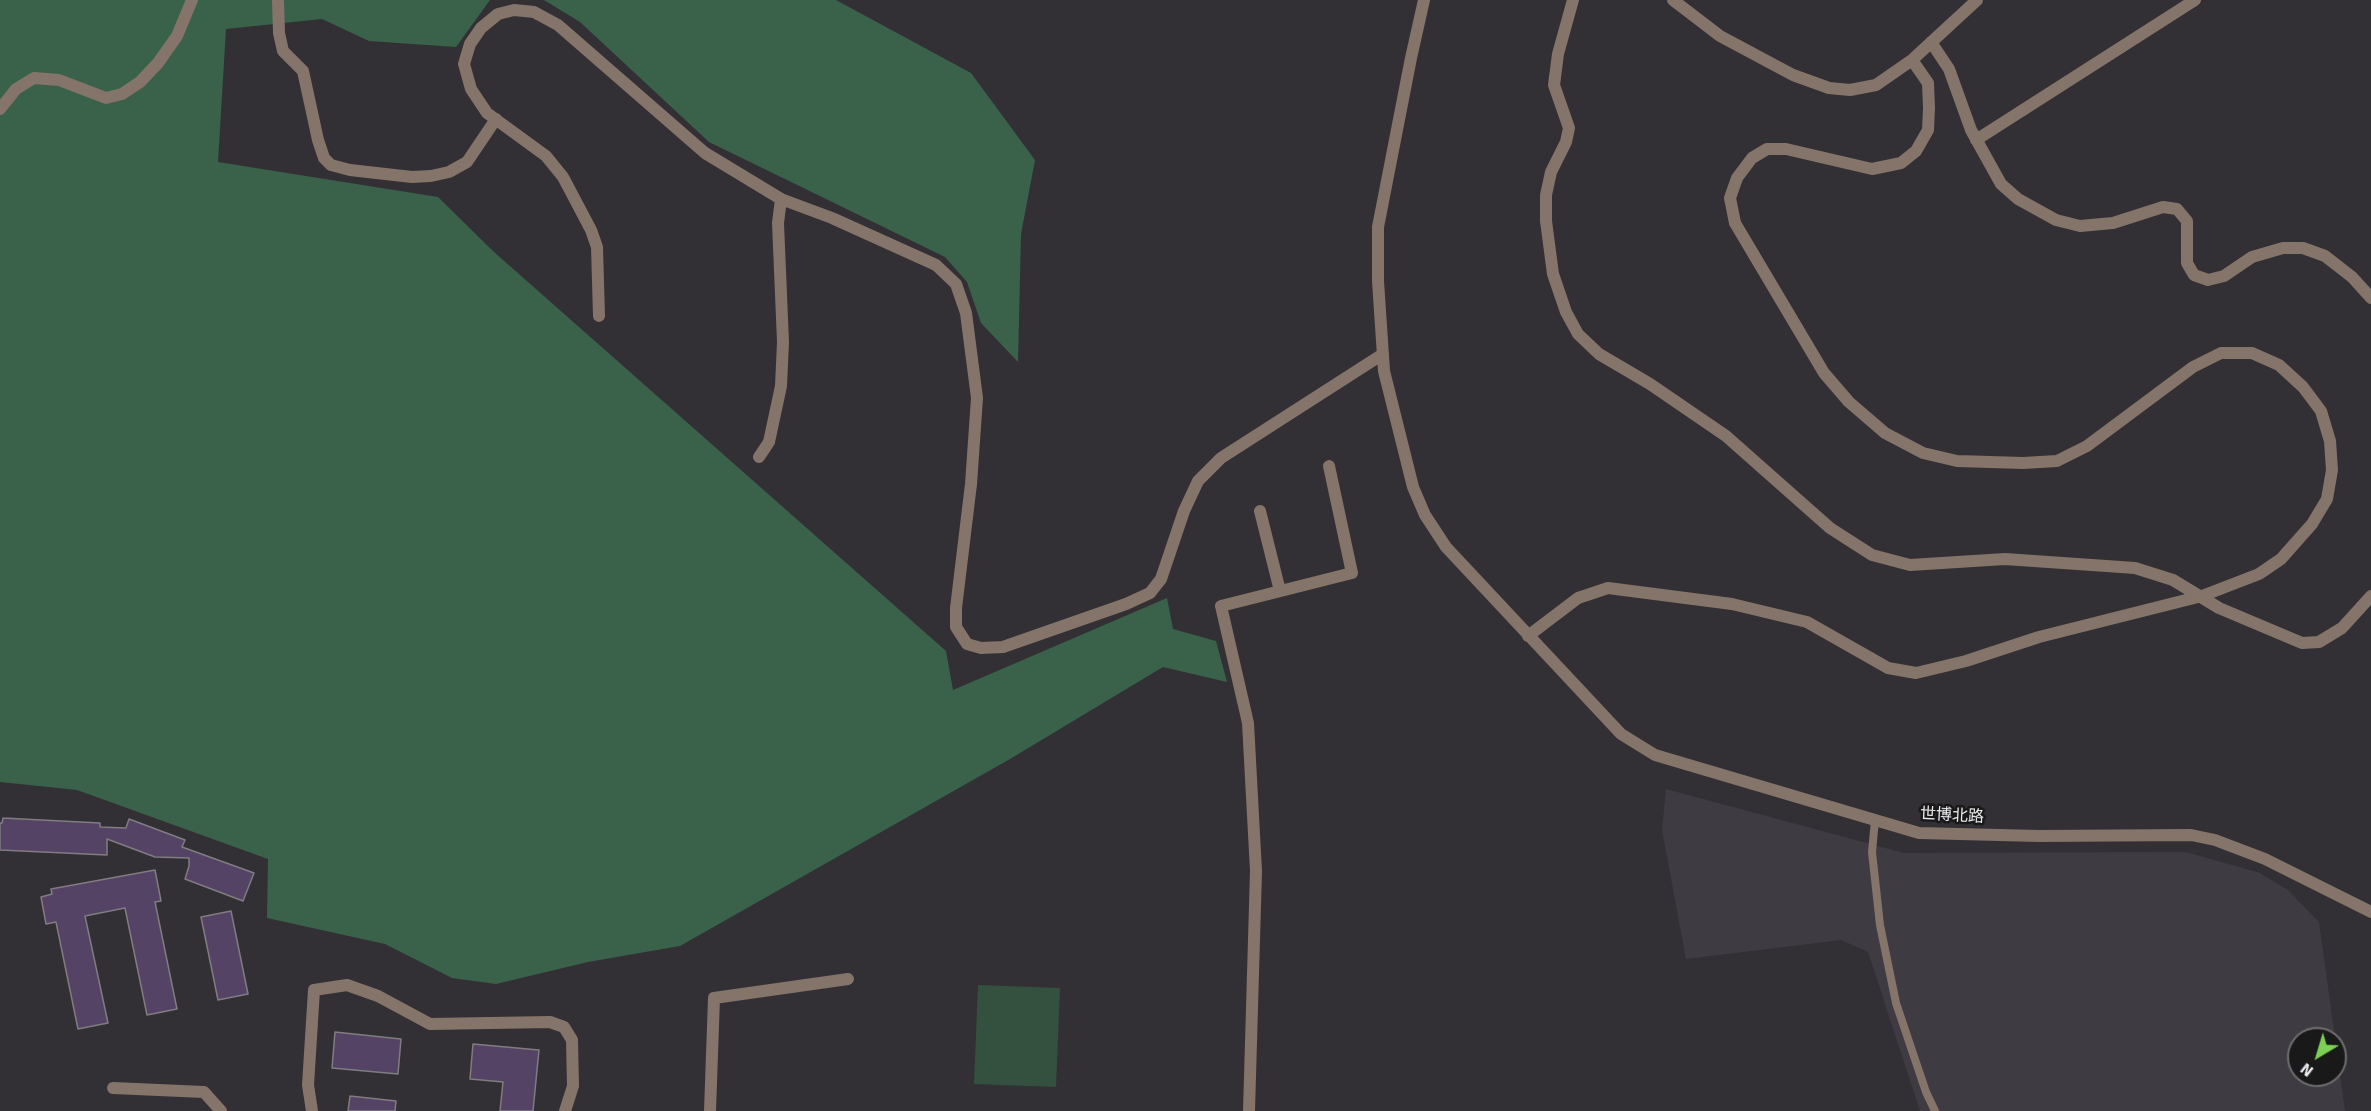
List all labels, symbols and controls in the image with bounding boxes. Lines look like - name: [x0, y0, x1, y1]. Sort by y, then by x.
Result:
- street label: 世博北路: [1920, 805, 1984, 827]
- north arrow: [2287, 1027, 2347, 1087]
- text: N: [2297, 1058, 2318, 1081]

